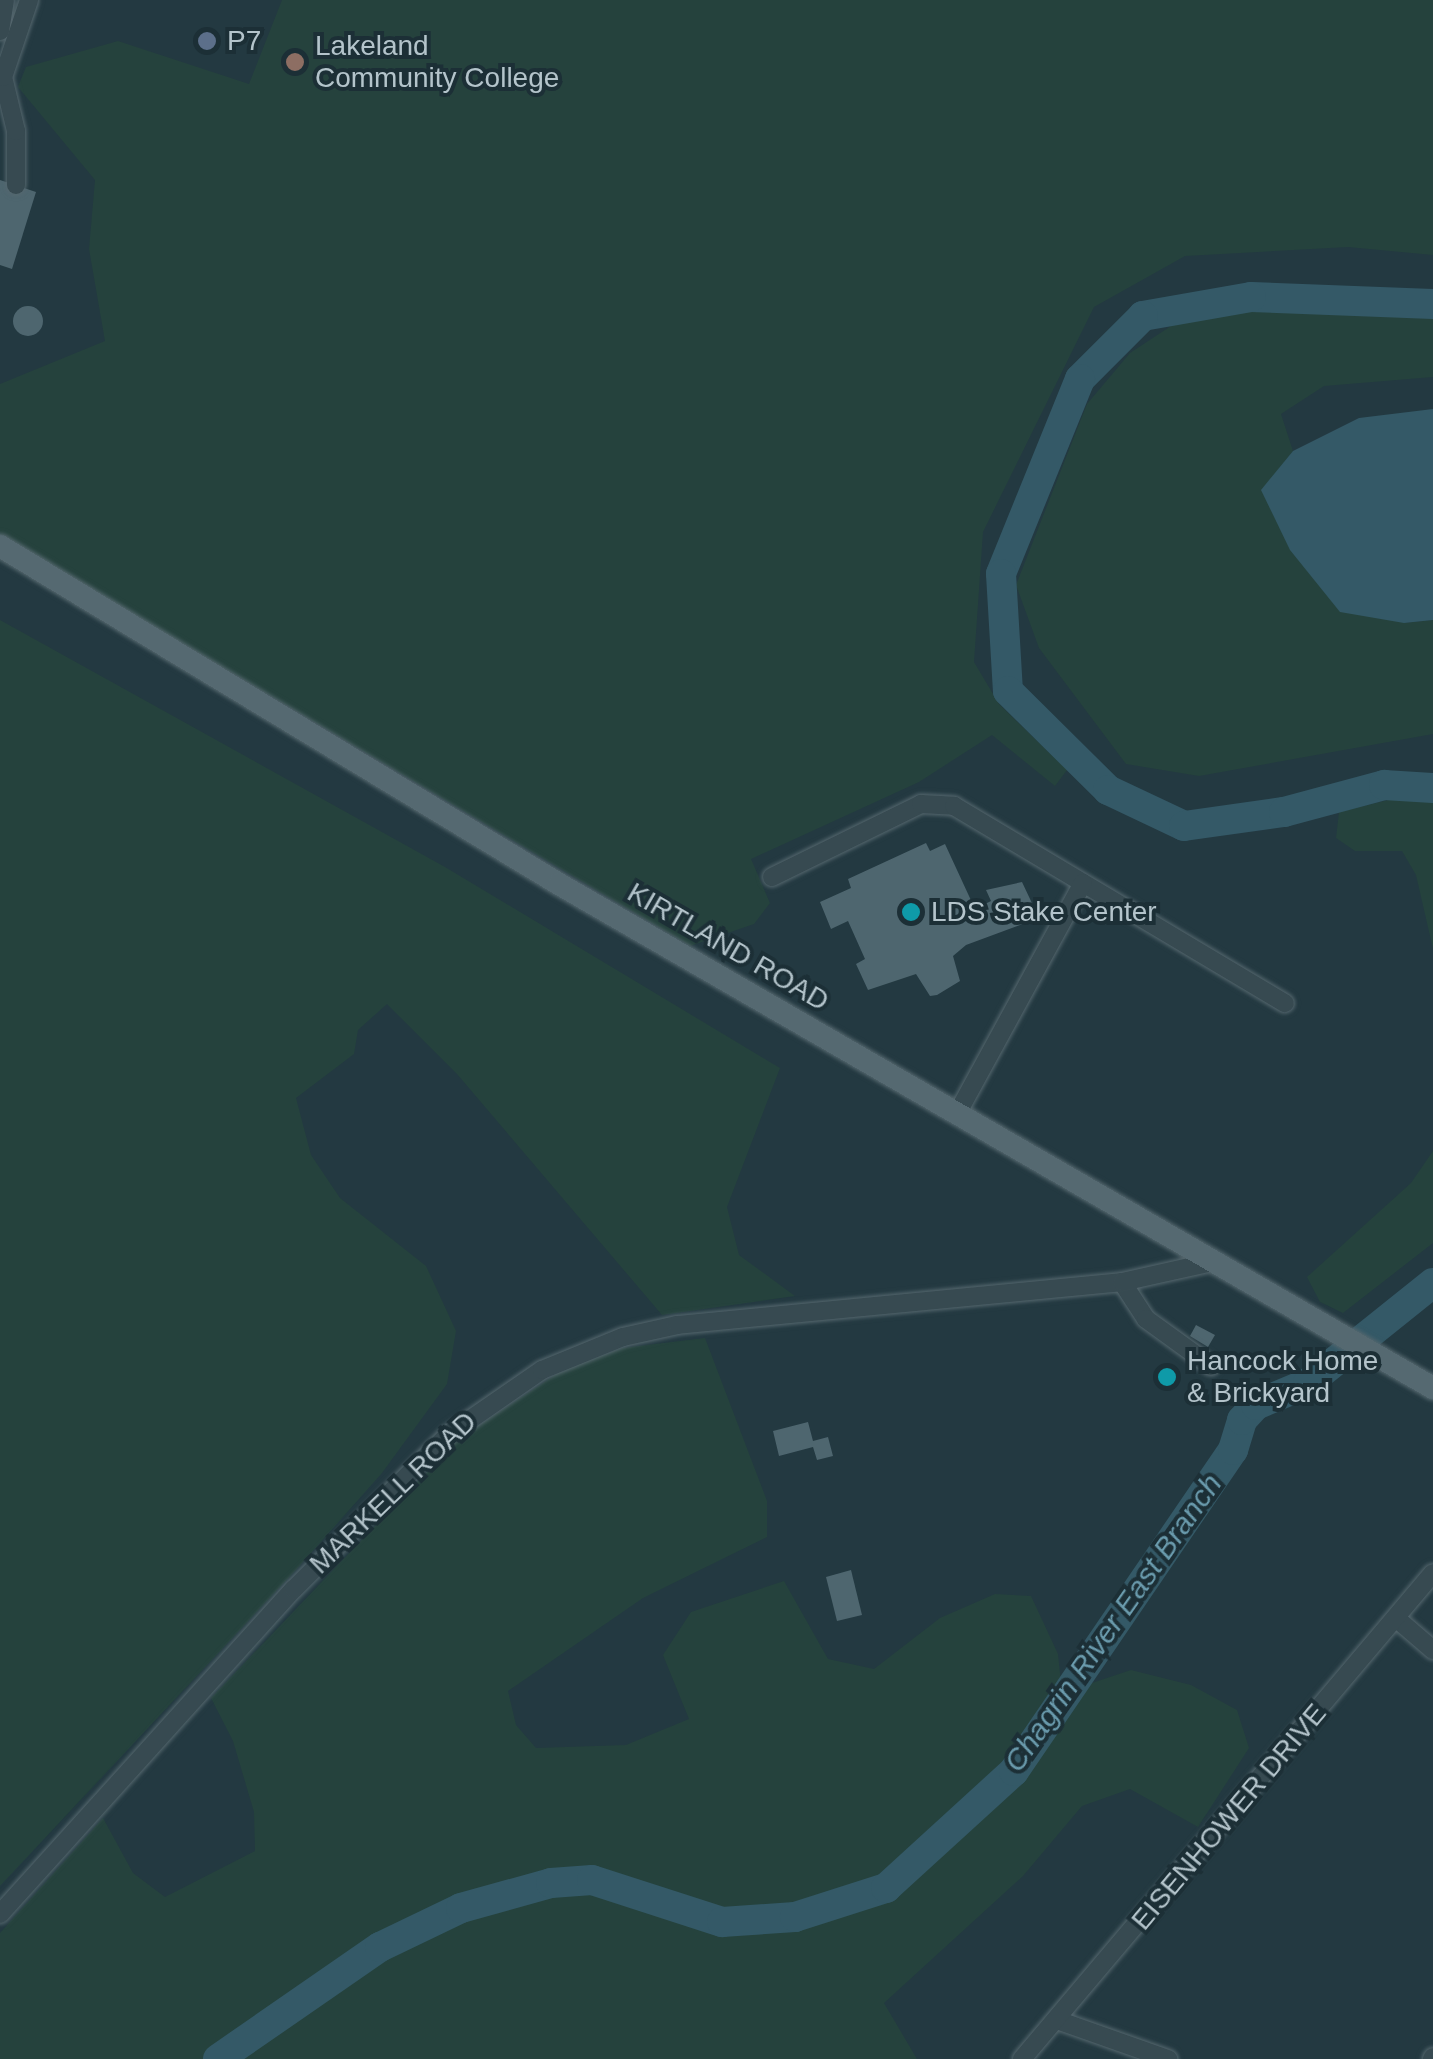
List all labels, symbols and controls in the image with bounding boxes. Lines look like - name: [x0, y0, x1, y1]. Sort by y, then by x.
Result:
- place label: P7: [227, 24, 261, 58]
- place label: Lakeland Community College: [315, 29, 559, 95]
- marker: P7: [196, 30, 218, 52]
- marker: Lakeland Community College: [284, 51, 306, 73]
- street label: KIRTLAND ROAD: [621, 876, 835, 1018]
- place label: LDS Stake Center: [931, 895, 1157, 929]
- marker: LDS Stake Center: [900, 901, 922, 923]
- place label: Hancock Home & Brickyard: [1187, 1344, 1378, 1410]
- marker: Hancock Home & Brickyard: [1156, 1366, 1178, 1388]
- street label: MARKELL ROAD: [302, 1405, 484, 1581]
- water label: Chagrin River East Branch: [996, 1467, 1230, 1779]
- street label: EISENHOWER DRIVE: [1125, 1697, 1333, 1937]

